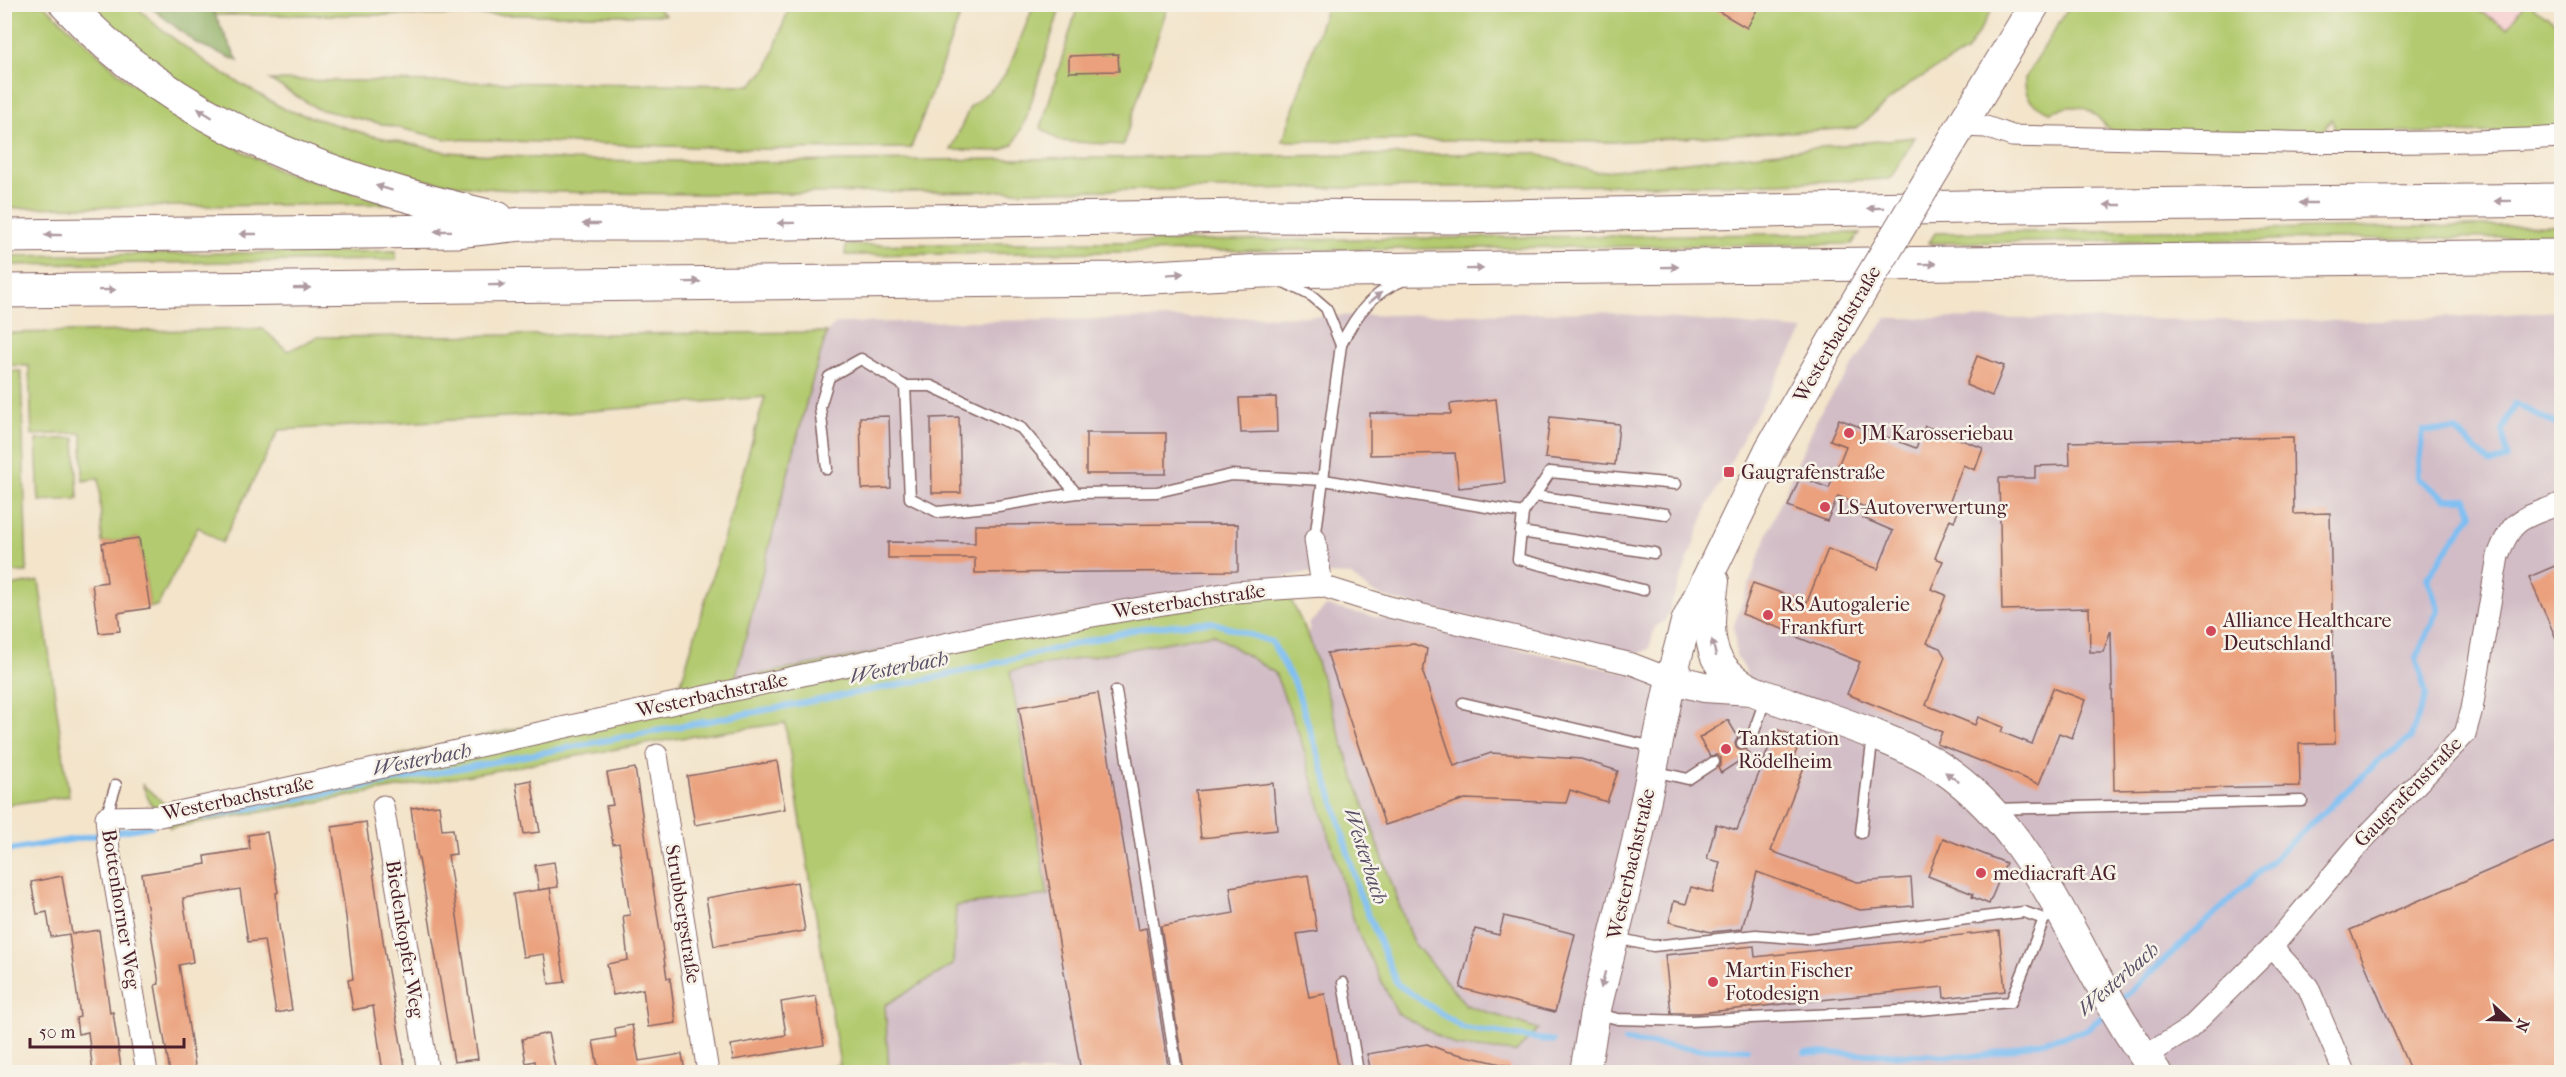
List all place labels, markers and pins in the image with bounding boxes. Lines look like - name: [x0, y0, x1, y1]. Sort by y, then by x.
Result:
- place label: JM Karosseriebau: [1859, 422, 2014, 445]
- marker: JM Karosseriebau: [1842, 426, 1856, 440]
- place label: Gaugrafenstraße: [1741, 461, 1885, 484]
- marker: Gaugrafenstraße: [1722, 465, 1736, 479]
- place label: LS-Autoverwertung: [1837, 496, 2008, 519]
- marker: LS-Autoverwertung: [1818, 500, 1832, 514]
- place label: RS Autogalerie Frankfurt: [1780, 593, 1910, 639]
- marker: RS Autogalerie Frankfurt: [1761, 608, 1775, 622]
- place label: Alliance Healthcare Deutschland: [2222, 609, 2392, 655]
- marker: Alliance Healthcare Deutschland: [2204, 624, 2218, 638]
- place label: Tankstation Rödelheim: [1738, 727, 1840, 773]
- marker: Tankstation Rödelheim: [1719, 742, 1733, 756]
- place label: mediacraft AG: [1993, 862, 2117, 885]
- marker: mediacraft AG: [1974, 866, 1988, 880]
- place label: Martin Fischer Fotodesign: [1725, 959, 1853, 1005]
- marker: Martin Fischer Fotodesign: [1706, 975, 1720, 989]

